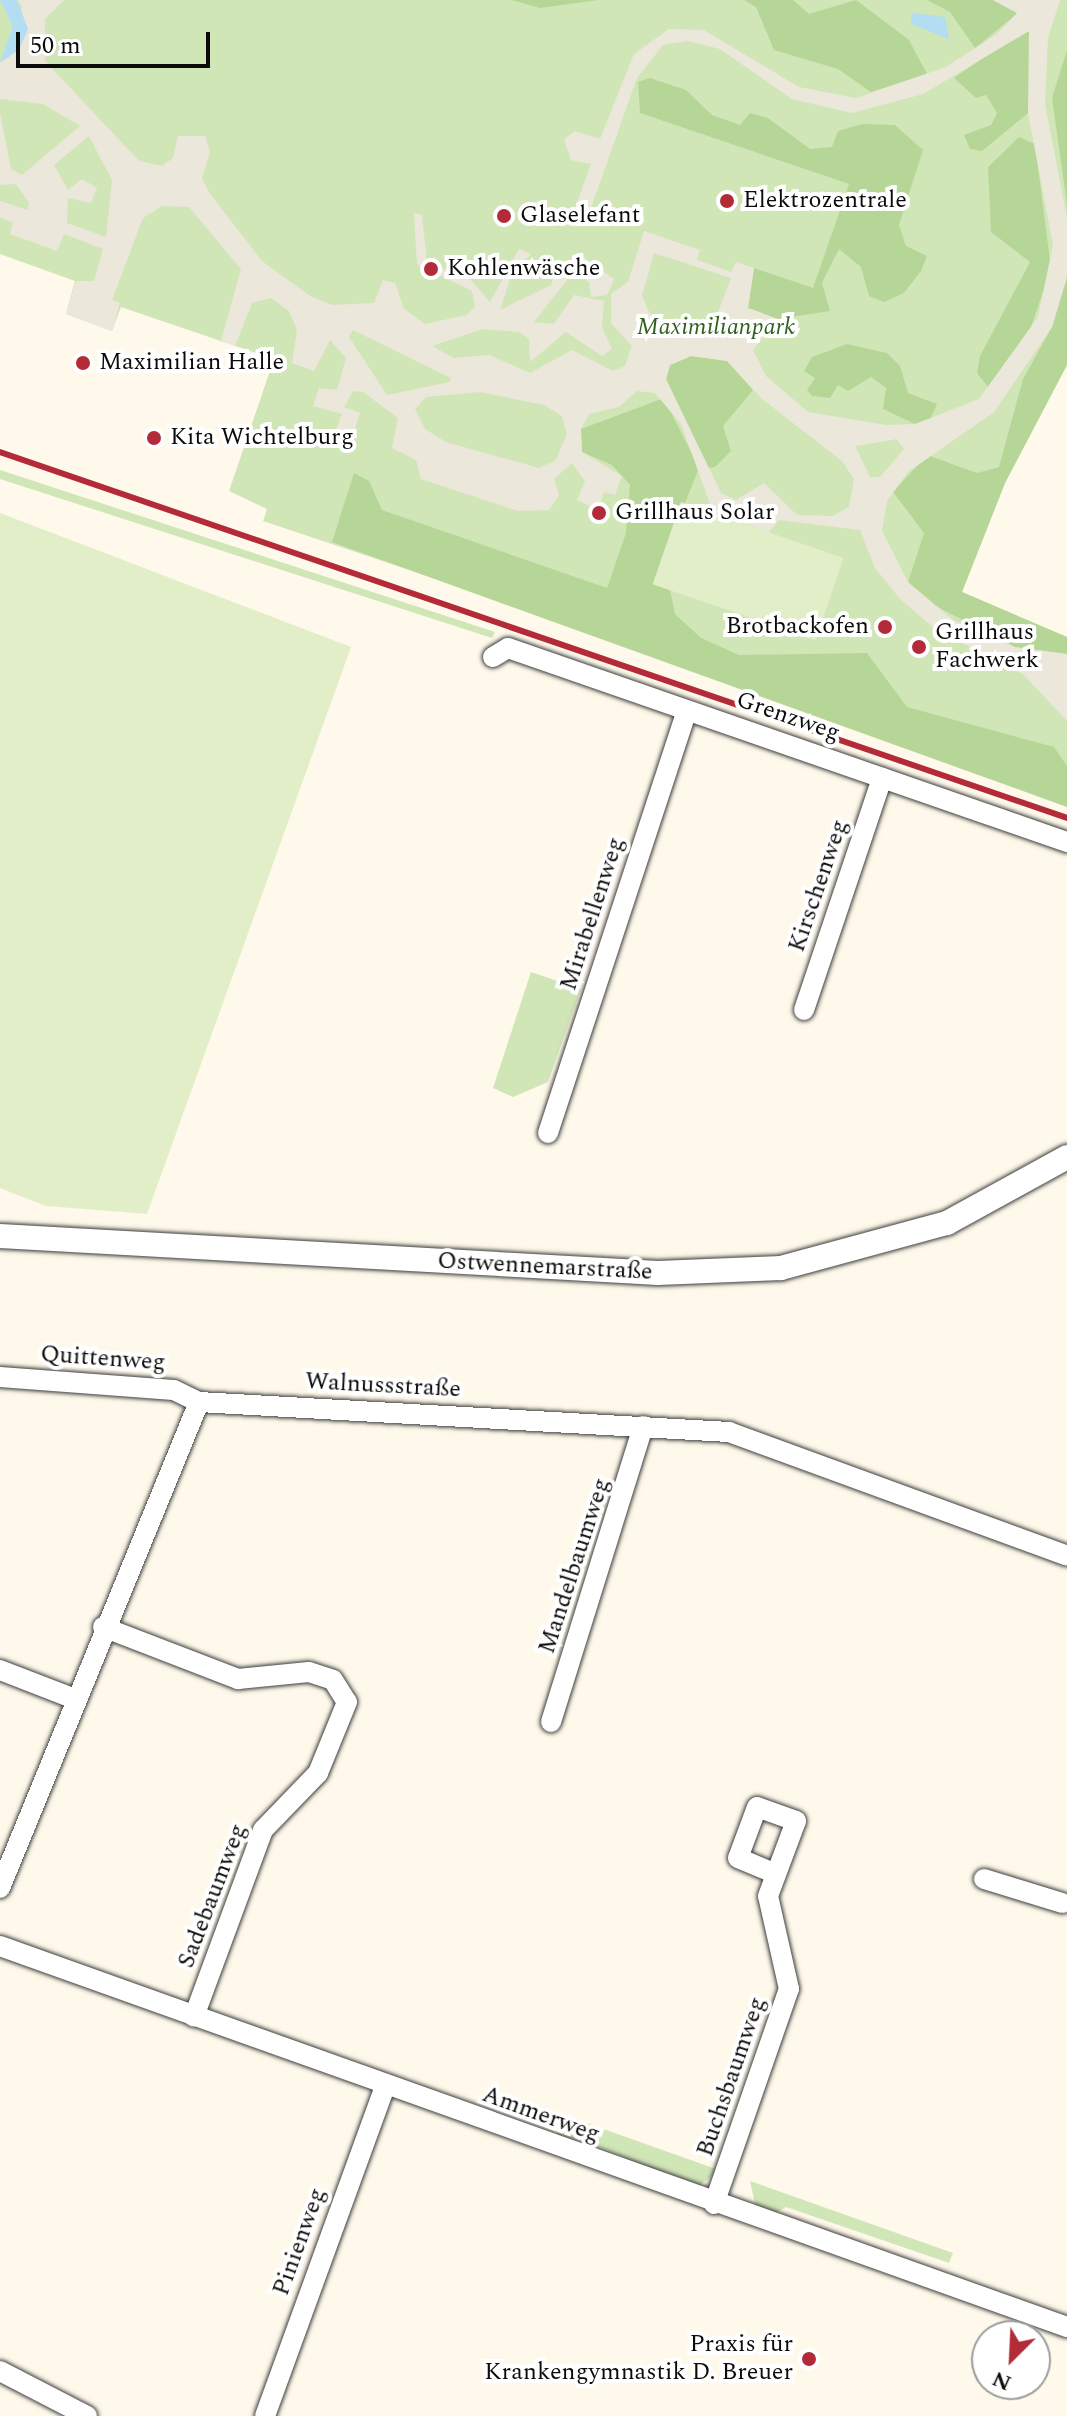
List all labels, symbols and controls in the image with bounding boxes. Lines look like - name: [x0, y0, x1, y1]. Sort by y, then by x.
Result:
- scale bar: [20, 16, 214, 66]
- text: 50 m: [30, 28, 81, 64]
- place label: Elektrozentrale: [743, 187, 907, 215]
- marker: Elektrozentrale: [718, 192, 736, 210]
- place label: Glaselefant: [520, 202, 640, 230]
- marker: Glaselefant: [495, 207, 513, 225]
- place label: Kohlenwäsche: [447, 255, 600, 283]
- marker: Kohlenwäsche: [422, 260, 440, 278]
- park label: Maximilianpark: [637, 314, 795, 342]
- place label: Maximilian Halle: [99, 349, 284, 377]
- marker: Maximilian Halle: [74, 354, 92, 372]
- place label: Kita Wichtelburg: [170, 424, 354, 452]
- marker: Kita Wichtelburg: [145, 429, 163, 447]
- place label: Grillhaus Solar: [615, 499, 775, 527]
- marker: Grillhaus Solar: [590, 504, 608, 522]
- place label: Brotbackofen: [726, 613, 869, 641]
- marker: Brotbackofen: [876, 618, 894, 636]
- place label: Grillhaus Fachwerk: [935, 619, 1039, 675]
- marker: Grillhaus Fachwerk: [910, 638, 928, 656]
- street label: Grenzweg: [732, 686, 844, 748]
- street label: Kirschenweg: [783, 816, 855, 956]
- street label: Mirabellenweg: [555, 834, 631, 994]
- street label: Ostwennemarstraße: [437, 1247, 653, 1287]
- street label: Quittenweg: [39, 1340, 167, 1378]
- street label: Walnussstraße: [304, 1368, 462, 1404]
- street label: Mandelbaumweg: [533, 1475, 617, 1657]
- street label: Sadebaumweg: [172, 1820, 254, 1972]
- street label: Buchsbaumweg: [691, 1993, 773, 2161]
- street label: Ammerweg: [478, 2080, 604, 2150]
- street label: Pinienweg: [267, 2184, 333, 2300]
- north arrow: [971, 2320, 1051, 2400]
- place label: Praxis für Krankengymnastik D. Breuer: [484, 2331, 793, 2387]
- marker: Praxis für Krankengymnastik D. Breuer: [800, 2350, 818, 2368]
- text: N: [987, 2362, 1017, 2399]

